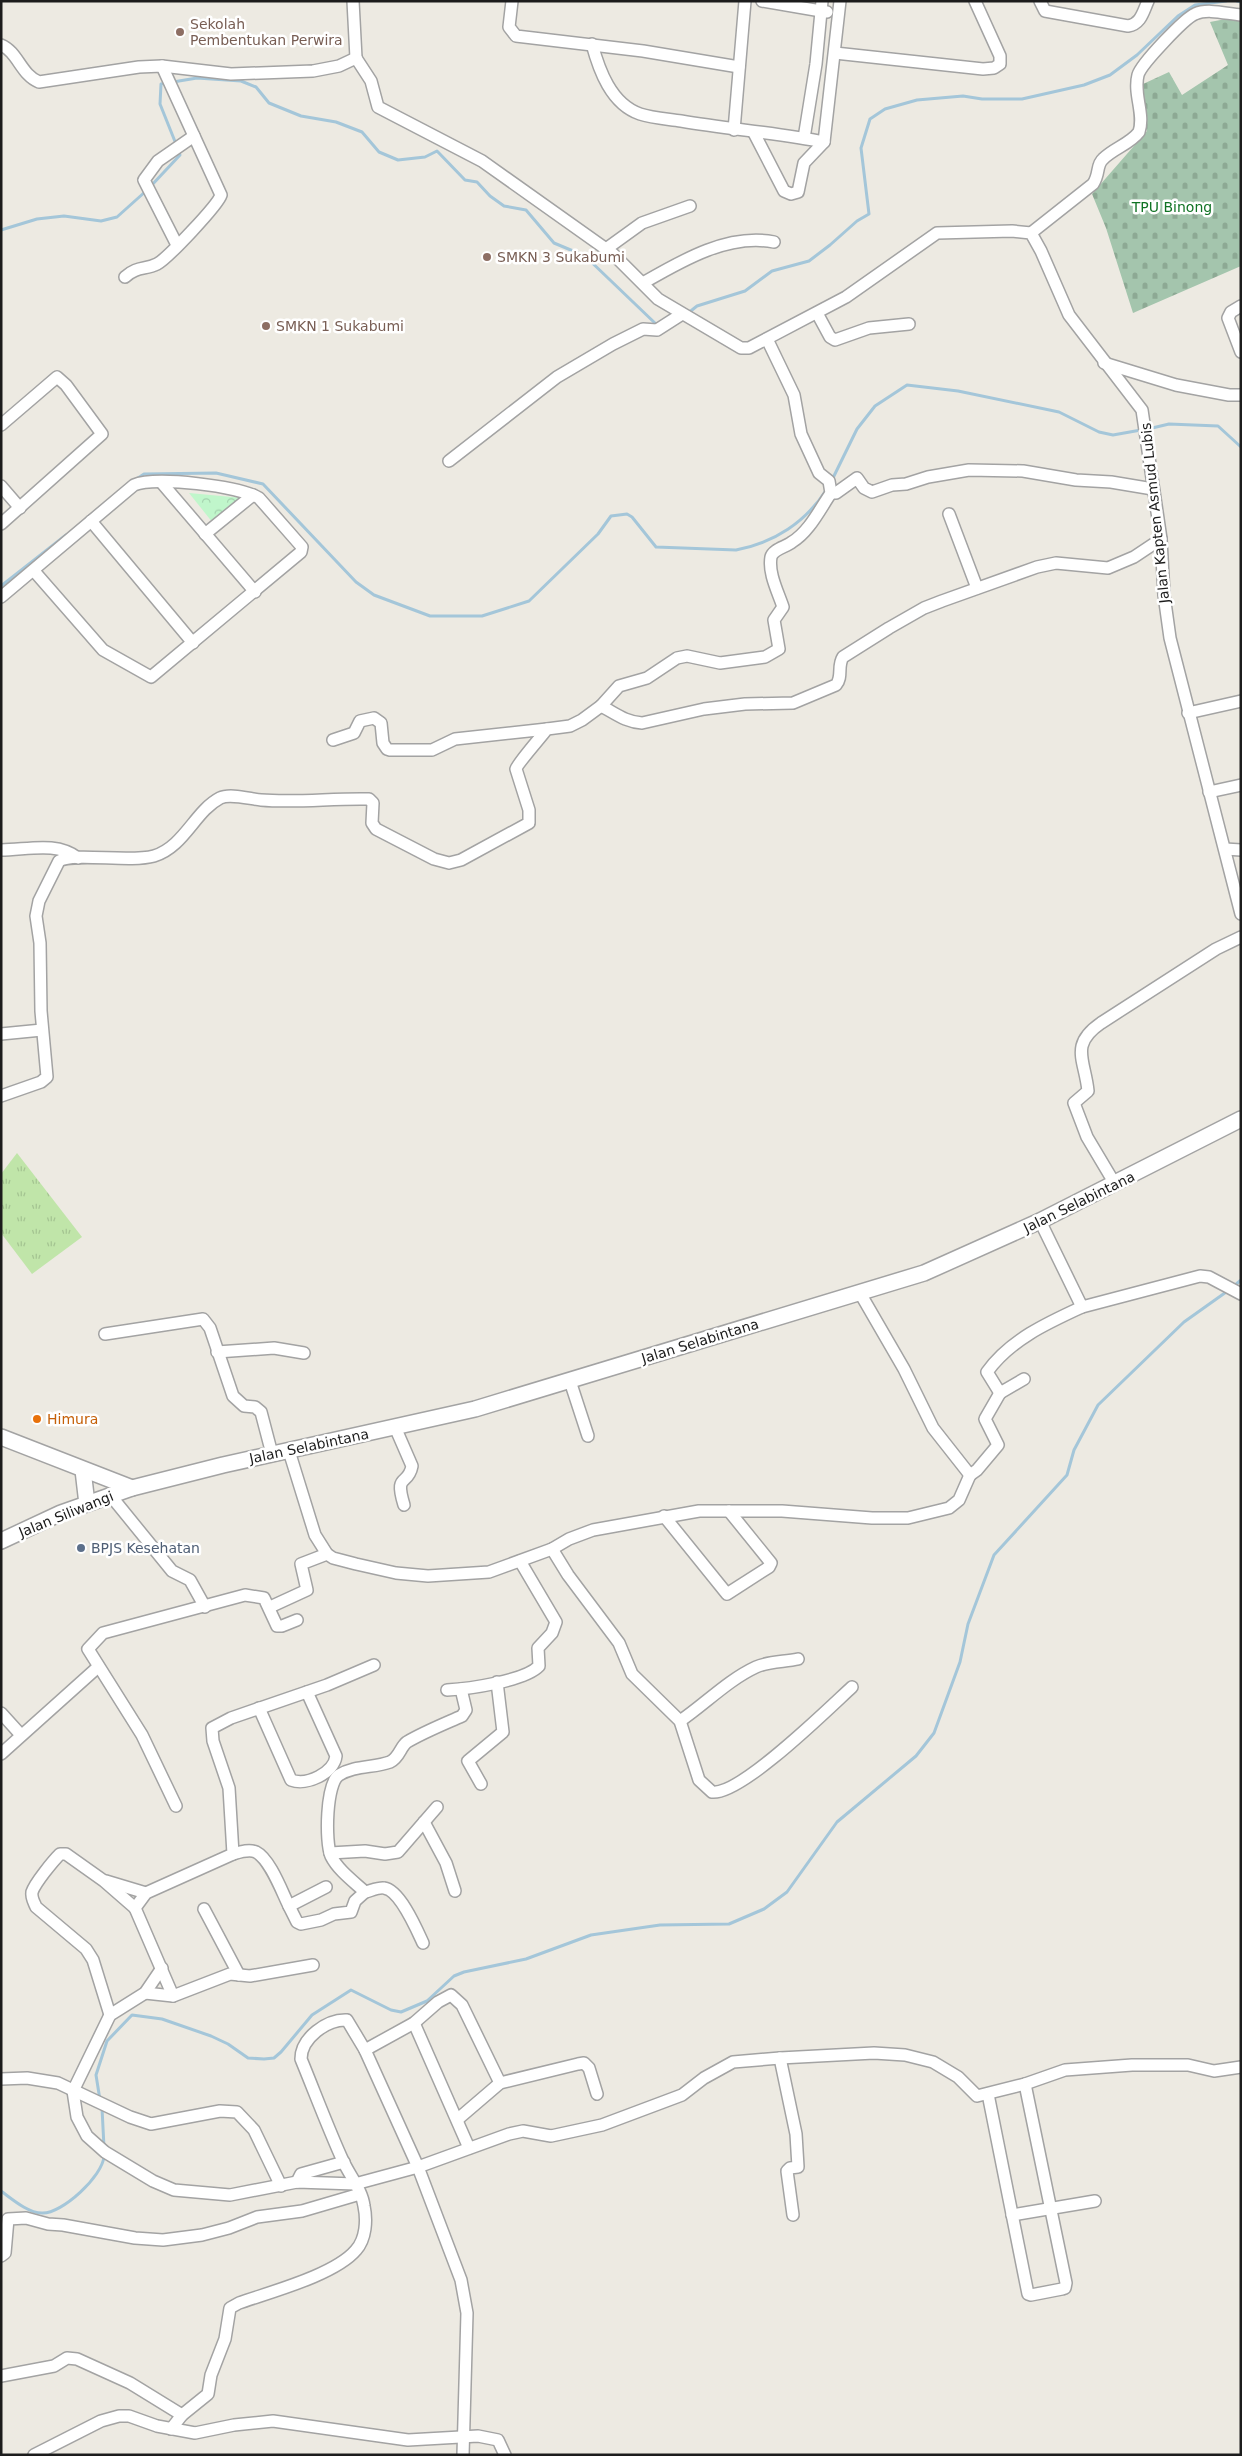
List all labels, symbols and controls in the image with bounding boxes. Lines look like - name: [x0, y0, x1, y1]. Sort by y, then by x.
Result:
- place label: Sekolah Pembentukan Perwira: [190, 16, 343, 48]
- marker: Sekolah Pembentukan Perwira: [174, 26, 186, 38]
- park label: TPU Binong: [1131, 199, 1212, 215]
- place label: SMKN 3 Sukabumi: [497, 249, 625, 265]
- marker: SMKN 3 Sukabumi: [481, 251, 493, 263]
- place label: SMKN 1 Sukabumi: [276, 318, 404, 334]
- marker: SMKN 1 Sukabumi: [260, 320, 272, 332]
- street label: Jalan Kapten Asmud Lubis: [1138, 422, 1173, 605]
- street label: Jalan Selabintana: [1020, 1168, 1137, 1236]
- street label: Jalan Selabintana: [639, 1316, 761, 1367]
- place label: Himura: [47, 1411, 98, 1427]
- marker: Himura: [31, 1413, 43, 1425]
- street label: Jalan Selabintana: [247, 1426, 370, 1467]
- street label: Jalan Siliwangi: [15, 1488, 116, 1541]
- place label: BPJS Kesehatan: [91, 1540, 200, 1556]
- marker: BPJS Kesehatan: [75, 1542, 87, 1554]

